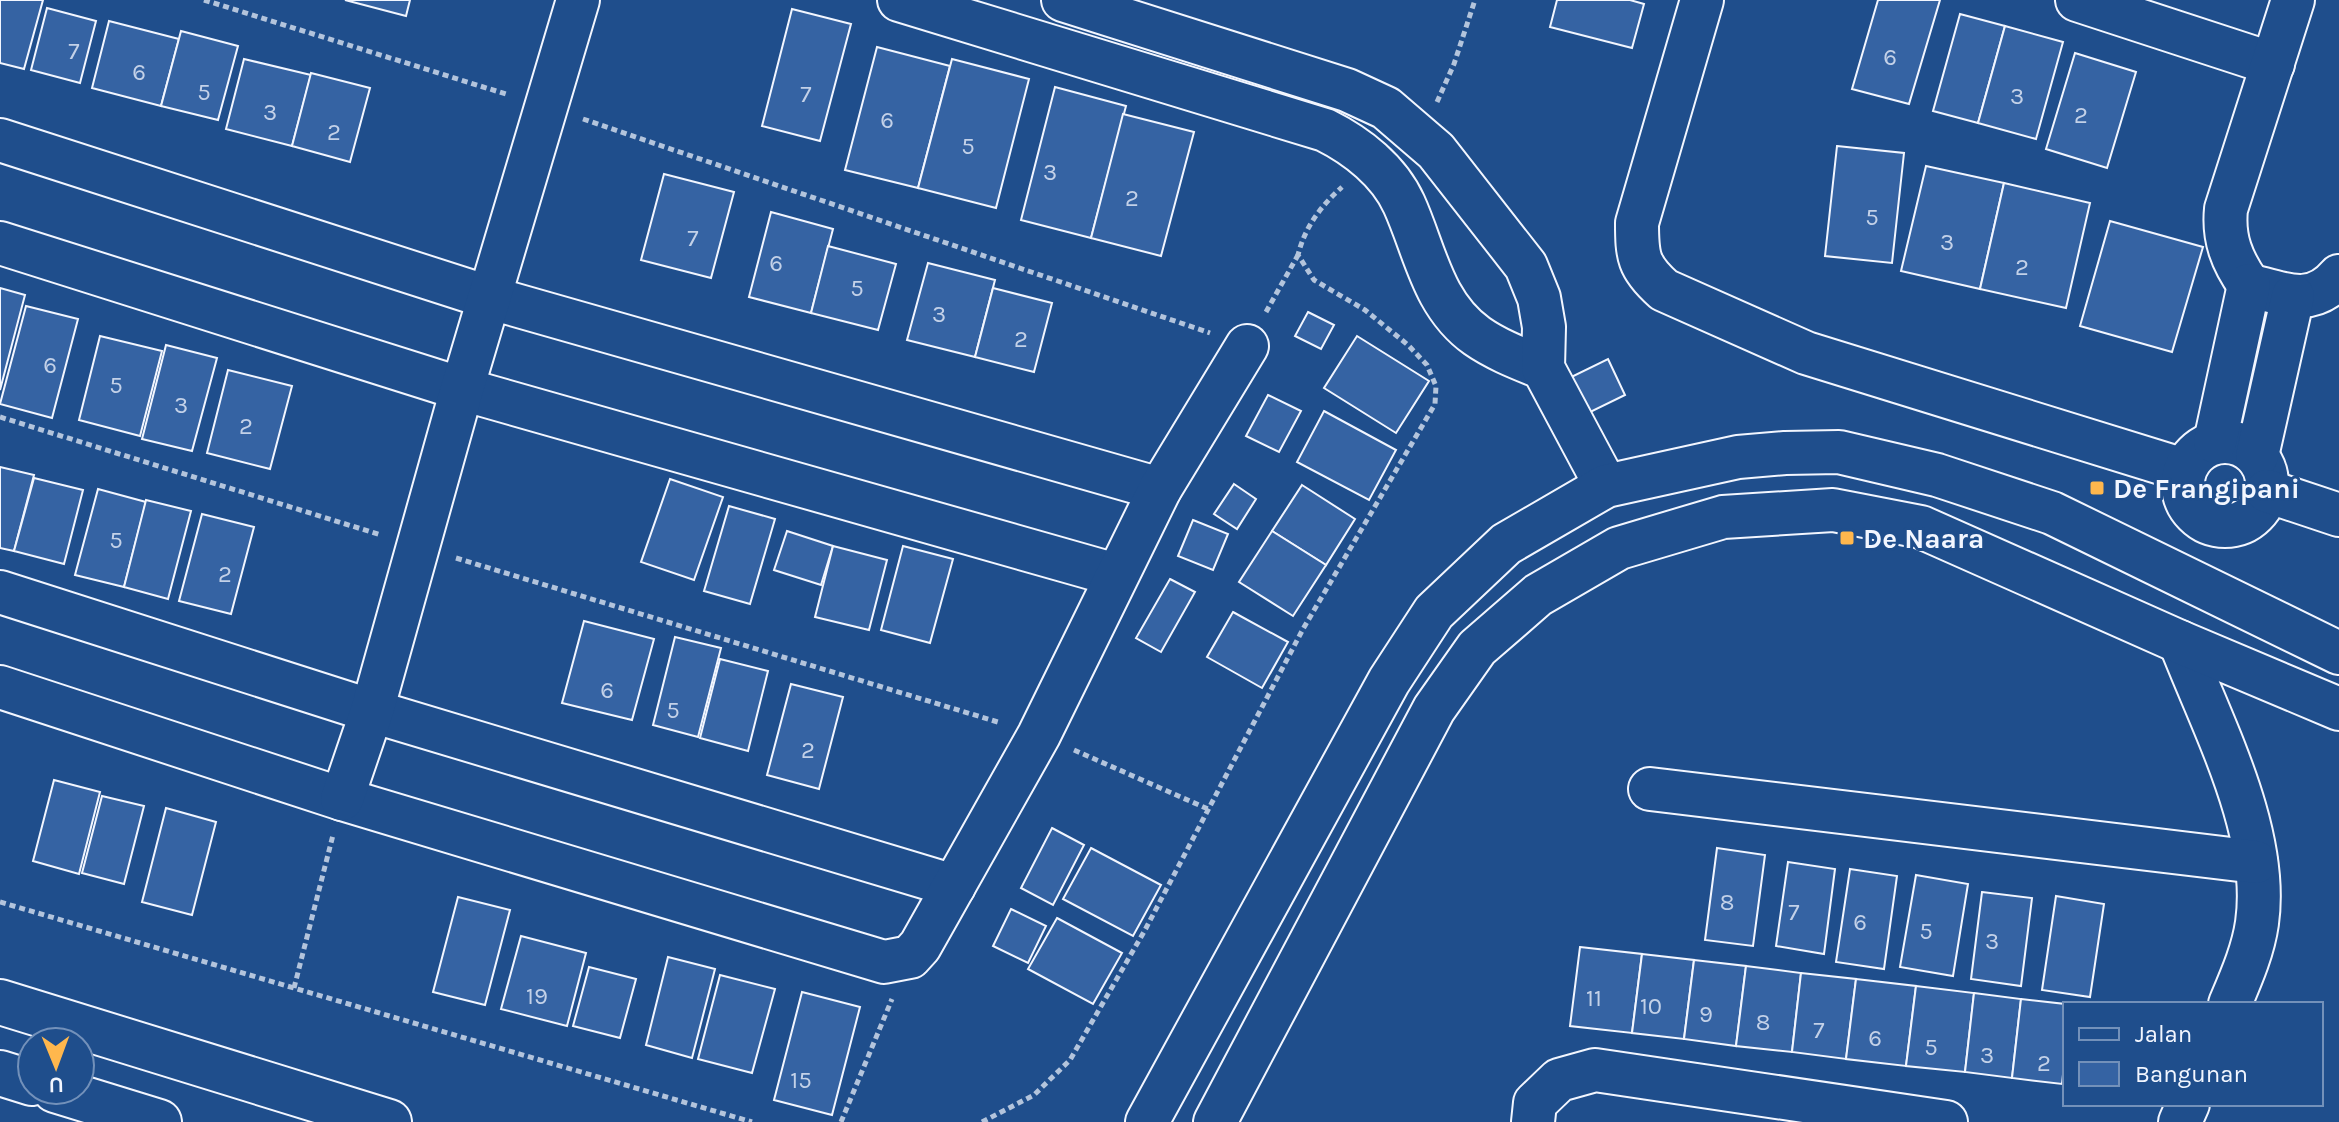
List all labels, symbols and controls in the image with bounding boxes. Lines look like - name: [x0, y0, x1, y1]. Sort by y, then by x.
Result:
- house number: 7: [68, 37, 80, 65]
- house number: 6: [1883, 43, 1897, 71]
- house number: 6: [132, 58, 146, 86]
- house number: 5: [197, 78, 211, 106]
- house number: 7: [800, 80, 812, 108]
- house number: 3: [2010, 82, 2024, 110]
- house number: 3: [263, 98, 277, 126]
- house number: 2: [2074, 101, 2088, 129]
- house number: 6: [880, 106, 894, 134]
- house number: 2: [327, 118, 341, 146]
- house number: 5: [961, 132, 975, 160]
- house number: 3: [1043, 158, 1057, 186]
- house number: 2: [1125, 184, 1139, 212]
- house number: 5: [1865, 203, 1879, 231]
- house number: 7: [687, 224, 699, 252]
- house number: 3: [1940, 228, 1954, 256]
- house number: 6: [769, 249, 783, 277]
- house number: 2: [2015, 253, 2029, 281]
- house number: 5: [850, 274, 864, 302]
- house number: 3: [932, 300, 946, 328]
- house number: 2: [1014, 325, 1028, 353]
- house number: 6: [43, 351, 57, 379]
- house number: 5: [109, 371, 123, 399]
- house number: 3: [174, 391, 188, 419]
- house number: 2: [239, 412, 253, 440]
- place label: De Frangipani: [2113, 472, 2300, 505]
- marker: De Frangipani: [2088, 479, 2106, 497]
- place label: De Naara: [1863, 522, 1984, 555]
- house number: 5: [109, 526, 123, 554]
- marker: De Naara: [1838, 529, 1856, 547]
- house number: 2: [218, 560, 232, 588]
- house number: 6: [600, 676, 614, 704]
- house number: 5: [666, 696, 680, 724]
- house number: 2: [801, 736, 815, 764]
- house number: 8: [1720, 888, 1734, 916]
- house number: 7: [1788, 898, 1800, 926]
- house number: 6: [1853, 908, 1867, 936]
- house number: 5: [1919, 917, 1933, 945]
- house number: 3: [1985, 927, 1999, 955]
- house number: 19: [526, 982, 548, 1010]
- house number: 11: [1586, 984, 1602, 1012]
- house number: 10: [1640, 992, 1662, 1020]
- house number: 9: [1699, 1000, 1713, 1028]
- legend: [2063, 1002, 2323, 1106]
- house number: 8: [1756, 1008, 1770, 1036]
- house number: 7: [1813, 1016, 1825, 1044]
- text: Jalan: [2135, 1020, 2192, 1048]
- house number: 6: [1868, 1024, 1882, 1052]
- north arrow: [16, 1026, 96, 1106]
- house number: 5: [1924, 1033, 1938, 1061]
- house number: 3: [1980, 1041, 1994, 1069]
- house number: 2: [2037, 1049, 2051, 1077]
- text: Bangunan: [2135, 1060, 2248, 1088]
- house number: 15: [790, 1066, 812, 1094]
- text: U: [49, 1072, 64, 1098]

